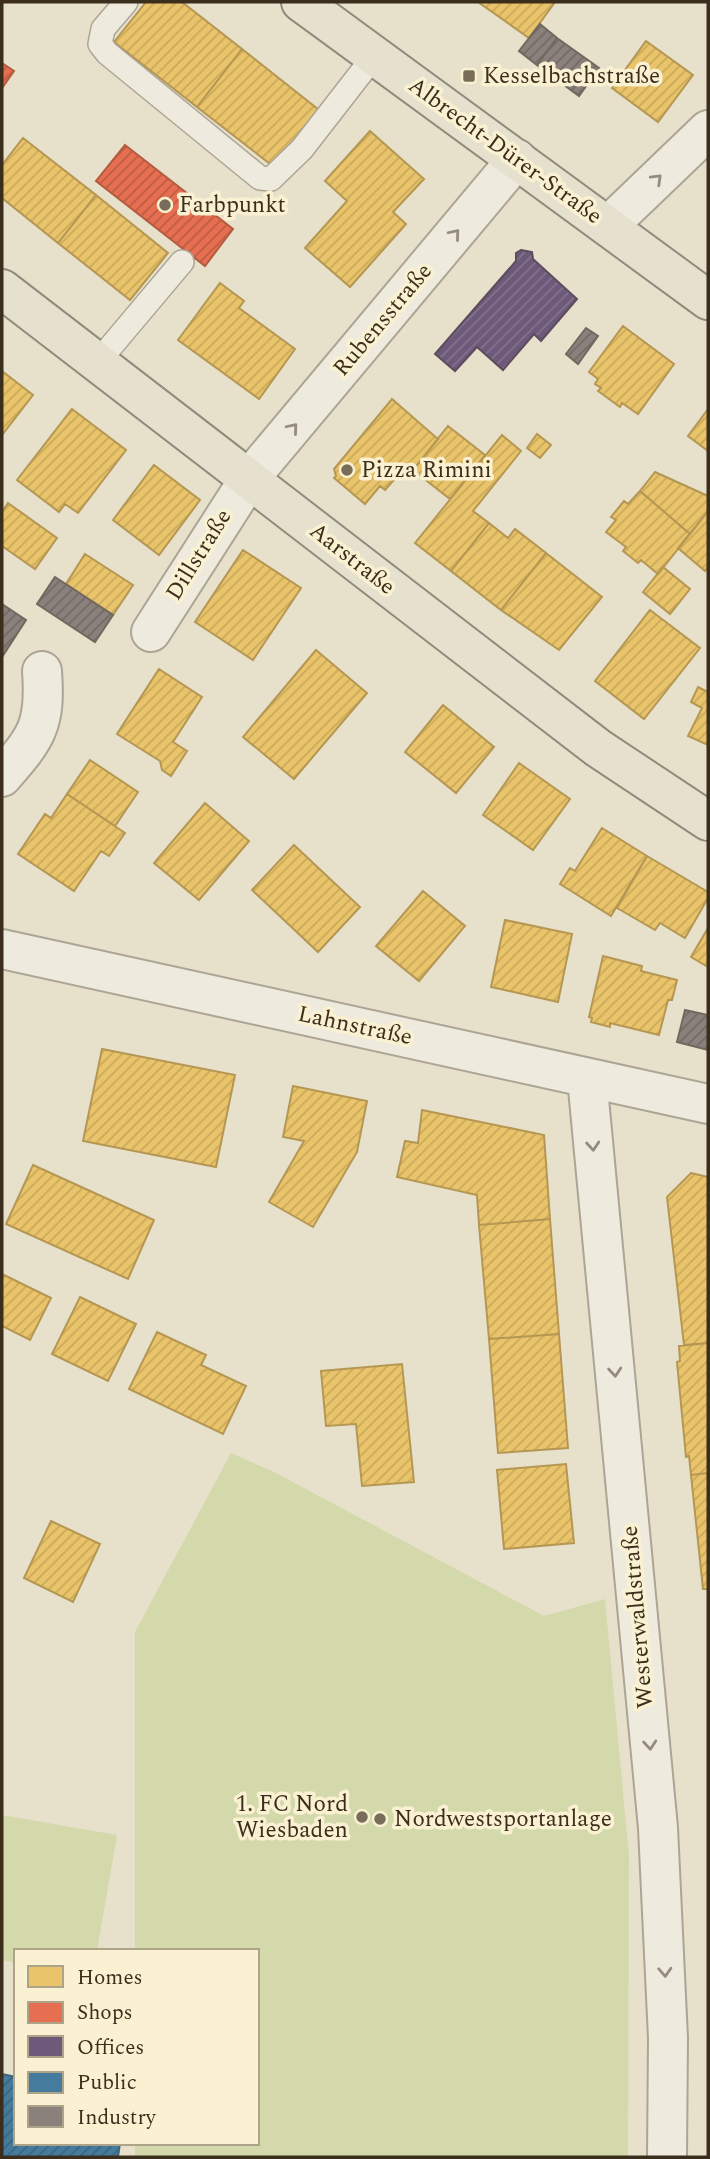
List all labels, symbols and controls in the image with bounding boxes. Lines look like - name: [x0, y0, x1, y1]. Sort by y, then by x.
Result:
- place label: Kesselbachstraße: [483, 59, 660, 94]
- street label: Albrecht-Dürer-Straße: [401, 68, 609, 234]
- marker: Kesselbachstraße: [461, 68, 477, 84]
- one-way arrow: [649, 174, 662, 187]
- place label: Farbpunkt: [179, 188, 286, 223]
- marker: Farbpunkt: [157, 197, 173, 213]
- one-way arrow: [446, 229, 459, 242]
- street label: Rubensstraße: [325, 256, 441, 384]
- one-way arrow: [285, 423, 297, 436]
- place label: Pizza Rimini: [361, 453, 492, 488]
- marker: Pizza Rimini: [339, 462, 355, 478]
- street label: Dillstraße: [157, 502, 241, 608]
- street label: Aarstraße: [301, 514, 403, 604]
- street label: Lahnstraße: [295, 997, 415, 1055]
- one-way arrow: [585, 1140, 600, 1151]
- one-way arrow: [607, 1367, 622, 1378]
- street label: Westerwaldstraße: [613, 1524, 663, 1710]
- one-way arrow: [643, 1739, 658, 1751]
- place label: 1. FC Nord Wiesbaden: [236, 1787, 348, 1848]
- place label: Nordwestsportanlage: [394, 1802, 612, 1837]
- marker: 1. FC Nord Wiesbaden: [354, 1809, 370, 1825]
- marker: Nordwestsportanlage: [372, 1811, 388, 1827]
- legend: [14, 1949, 259, 2145]
- text: Homes: [77, 1962, 143, 1994]
- one-way arrow: [658, 1967, 673, 1978]
- text: Shops: [77, 1997, 133, 2029]
- text: Offices: [77, 2032, 144, 2064]
- text: Public: [77, 2067, 137, 2099]
- text: Industry: [77, 2102, 157, 2134]

